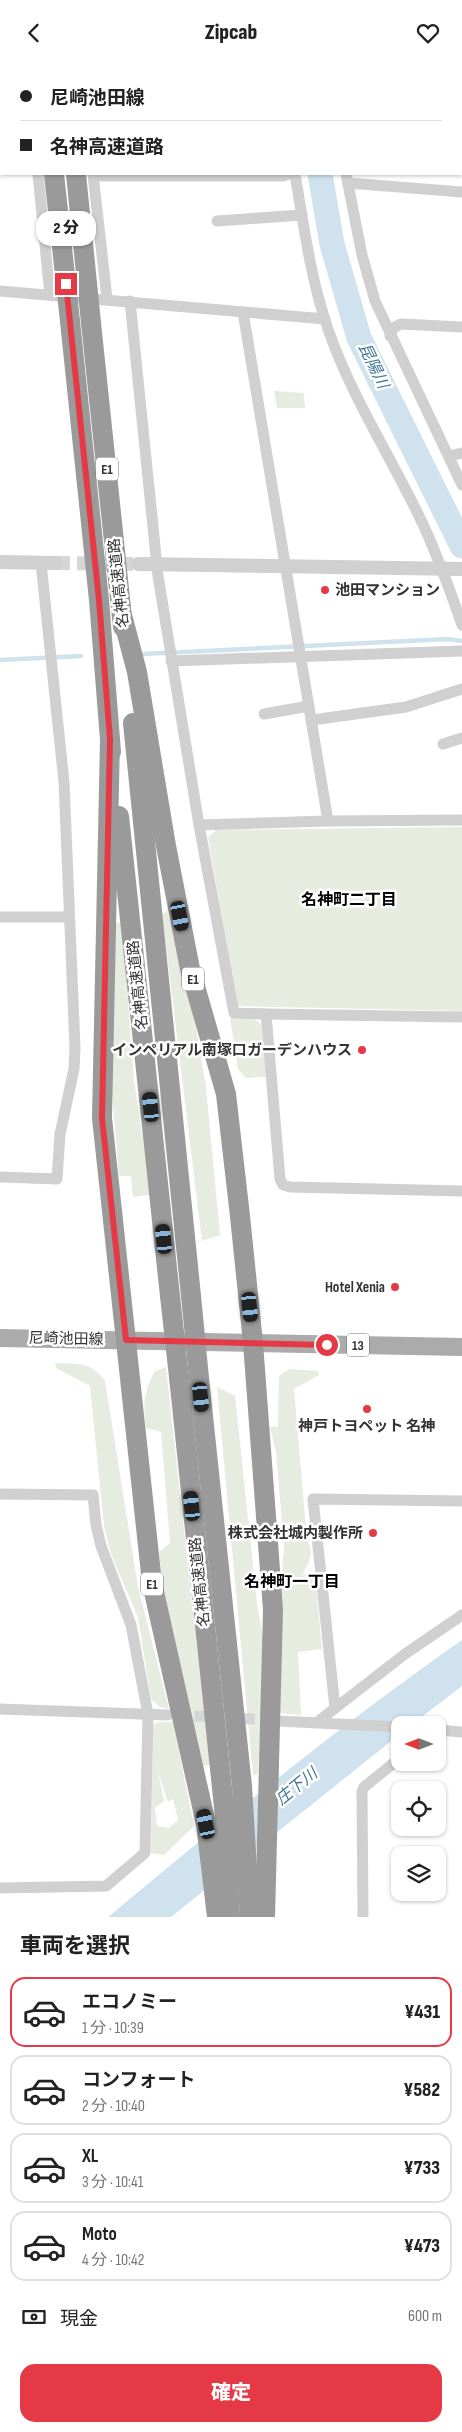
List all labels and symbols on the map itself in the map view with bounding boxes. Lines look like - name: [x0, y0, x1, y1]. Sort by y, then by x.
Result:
- callout: 2 分: [36, 211, 96, 247]
- route end: [55, 273, 77, 295]
- water label: 昆陽川: [354, 340, 393, 394]
- road number: E1: [96, 457, 118, 481]
- street label: 名神高速道路: [105, 537, 133, 629]
- place label: 池田マンション: [335, 581, 440, 600]
- marker: 池田マンション: [319, 584, 331, 596]
- district label: 名神町二丁目: [301, 890, 397, 910]
- car: [169, 900, 190, 932]
- street label: 名神高速道路: [124, 939, 152, 1031]
- road number: E1: [182, 967, 204, 991]
- place label: インペリアル南塚口ガーデンハウス: [112, 1041, 352, 1060]
- marker: インペリアル南塚口ガーデンハウス: [356, 1044, 368, 1056]
- car: [141, 1091, 160, 1123]
- car: [154, 1223, 173, 1255]
- place label: Hotel Xenia: [325, 1278, 385, 1297]
- marker: Hotel Xenia: [389, 1281, 401, 1293]
- car: [240, 1291, 259, 1323]
- street label: 尼崎池田線: [28, 1329, 104, 1349]
- road number: 13: [347, 1333, 369, 1357]
- route start: [316, 1334, 338, 1356]
- car: [191, 1381, 210, 1413]
- marker: 神戸トヨペット 名神: [361, 1403, 373, 1415]
- place label: 神戸トヨペット 名神: [297, 1417, 436, 1436]
- car: [182, 1490, 201, 1522]
- place label: 株式会社城内製作所: [228, 1524, 363, 1543]
- marker: 株式会社城内製作所: [367, 1527, 379, 1539]
- street label: 名神高速道路: [186, 1536, 214, 1628]
- district label: 名神町一丁目: [244, 1572, 340, 1592]
- road number: E1: [141, 1573, 163, 1595]
- north arrow: [391, 1716, 446, 1771]
- water label: 庄下川: [272, 1763, 323, 1809]
- car: [195, 1808, 216, 1840]

